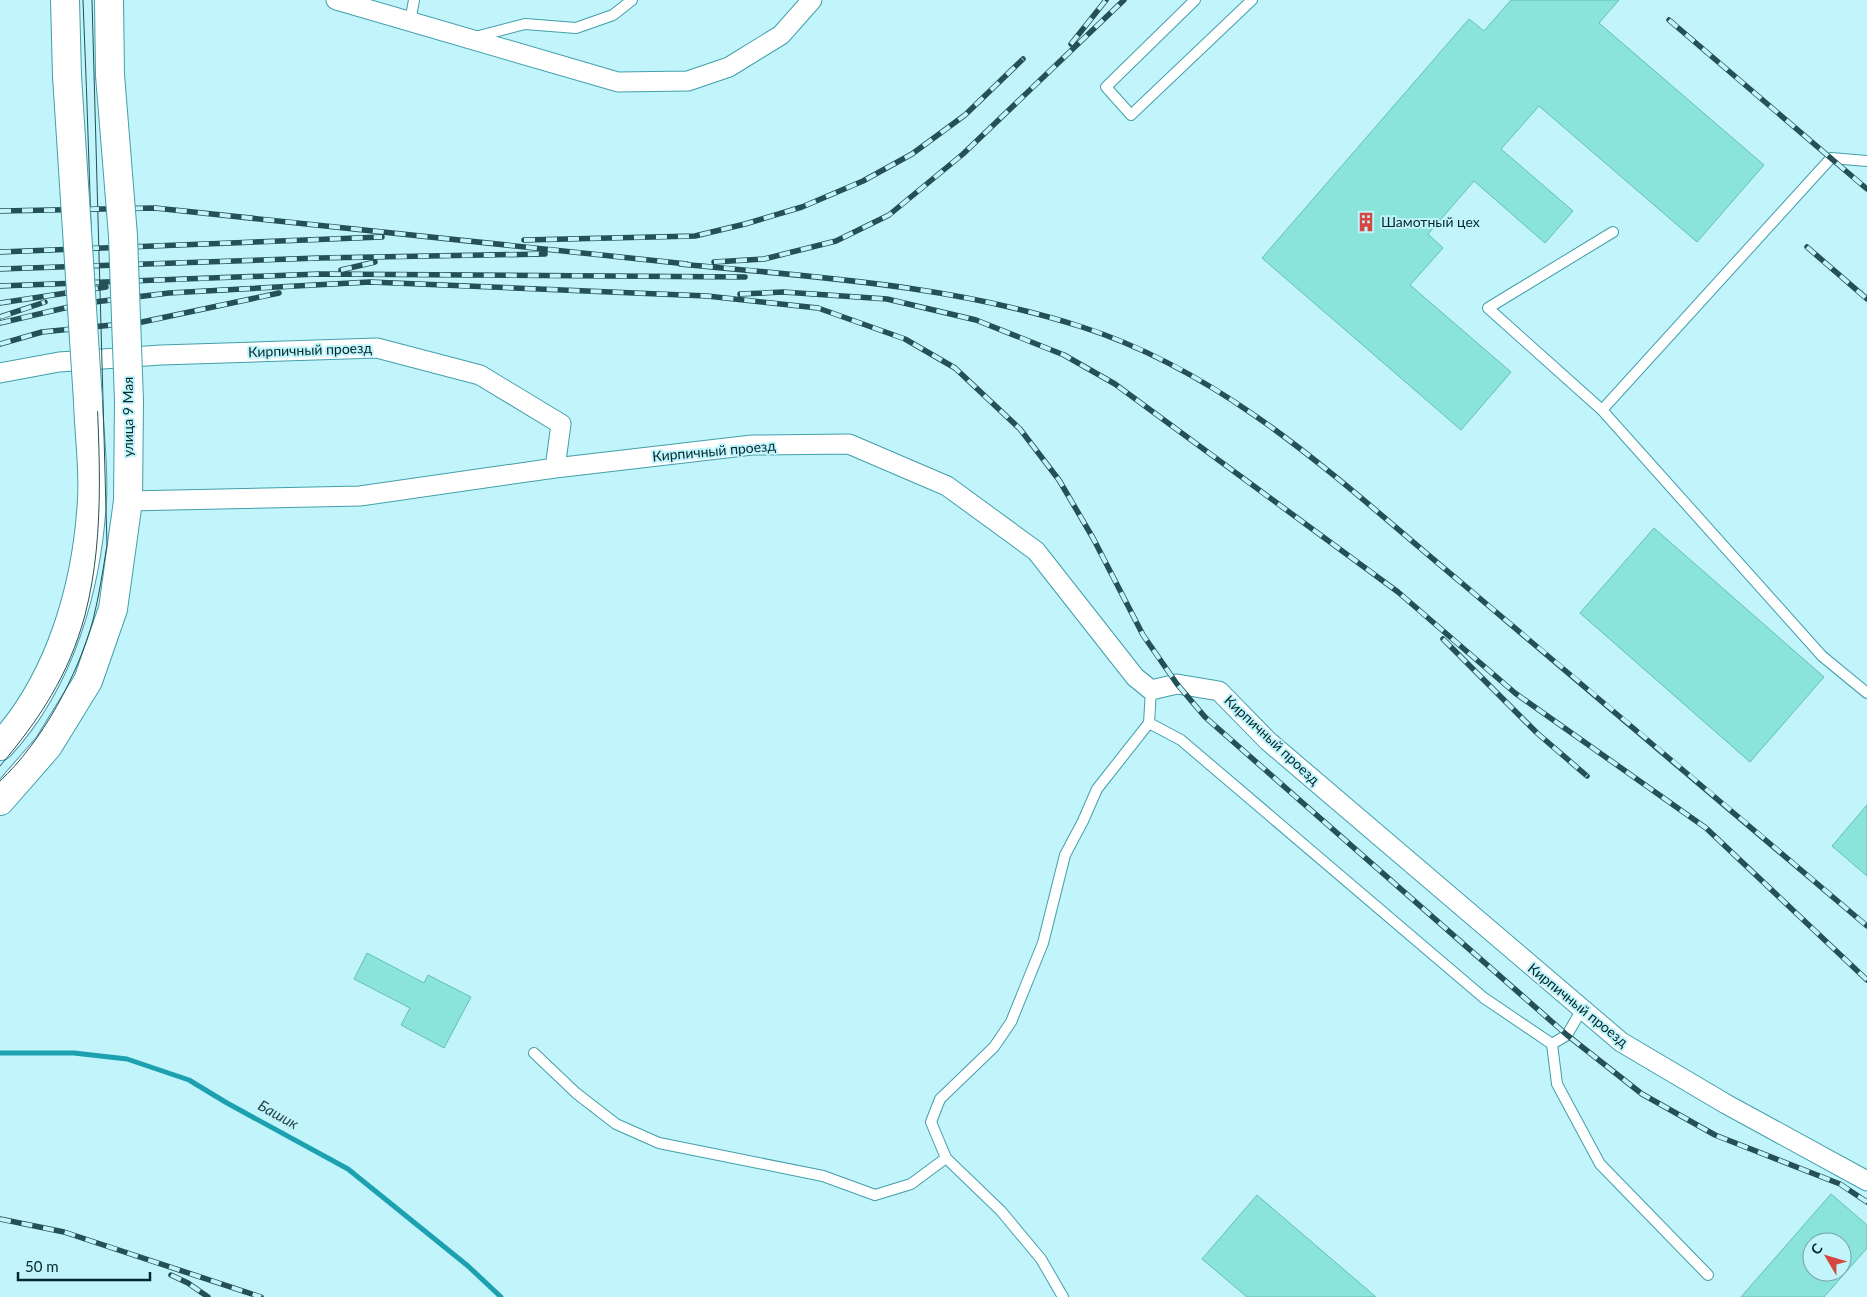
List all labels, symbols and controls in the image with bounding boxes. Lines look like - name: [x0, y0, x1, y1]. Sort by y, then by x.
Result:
- building icon: Шамотный цех: [1355, 211, 1377, 233]
- place label: Шамотный цех: [1381, 213, 1480, 230]
- street label: Кирпичный проезд: [248, 339, 373, 360]
- street label: улица 9 Мая: [119, 377, 136, 457]
- street label: Кирпичный проезд: [652, 437, 777, 464]
- street label: Кирпичный проезд: [1221, 691, 1324, 788]
- street label: Кирпичный проезд: [1525, 959, 1632, 1050]
- water label: Башик: [255, 1096, 302, 1133]
- north arrow: [1802, 1232, 1852, 1282]
- text: С: [1807, 1239, 1826, 1258]
- scale bar: [18, 1250, 150, 1282]
- text: 50 m: [25, 1257, 59, 1275]

